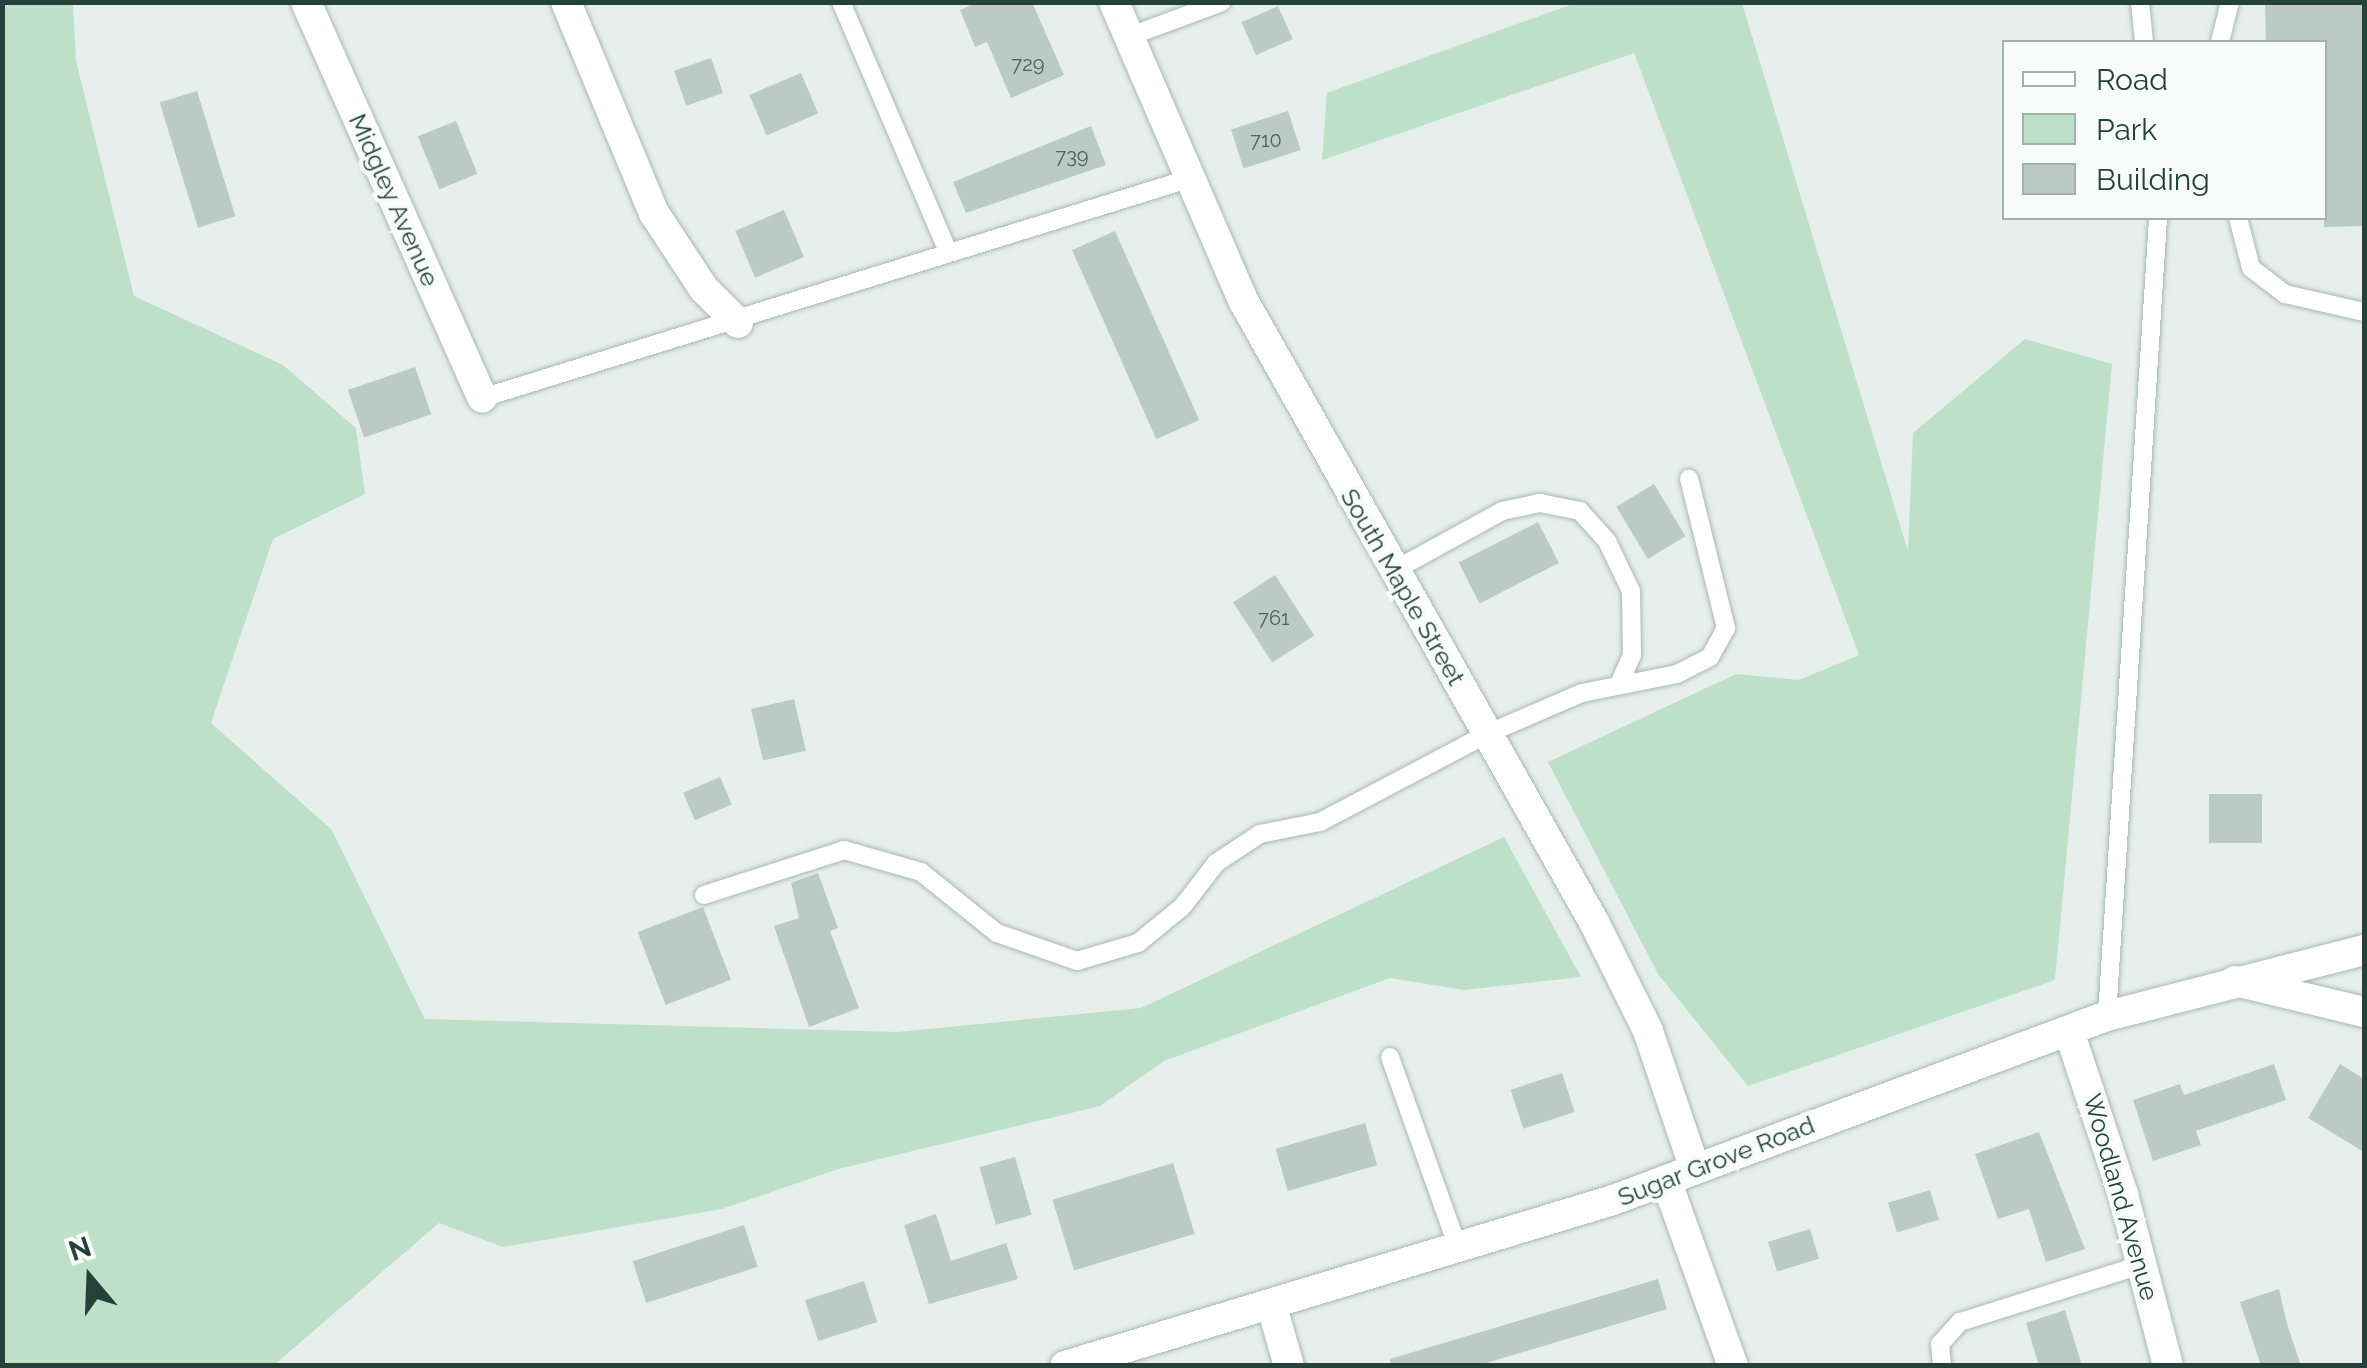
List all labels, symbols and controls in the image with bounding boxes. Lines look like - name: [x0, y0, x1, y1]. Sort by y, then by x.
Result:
- legend: [2002, 40, 2327, 220]
- house number: 729: [1012, 52, 1044, 76]
- text: Road: [2096, 62, 2168, 97]
- street label: Midgley Avenue: [342, 108, 446, 292]
- text: Park: [2096, 112, 2157, 147]
- house number: 710: [1250, 128, 1282, 152]
- house number: 739: [1055, 144, 1089, 168]
- text: Building: [2096, 162, 2210, 197]
- street label: South Maple Street: [1334, 483, 1472, 691]
- house number: 761: [1258, 606, 1290, 630]
- street label: Woodland Avenue: [2077, 1090, 2165, 1304]
- street label: Sugar Grove Road: [1613, 1110, 1819, 1212]
- north arrow: [40, 1228, 140, 1328]
- text: N: [65, 1230, 96, 1268]

